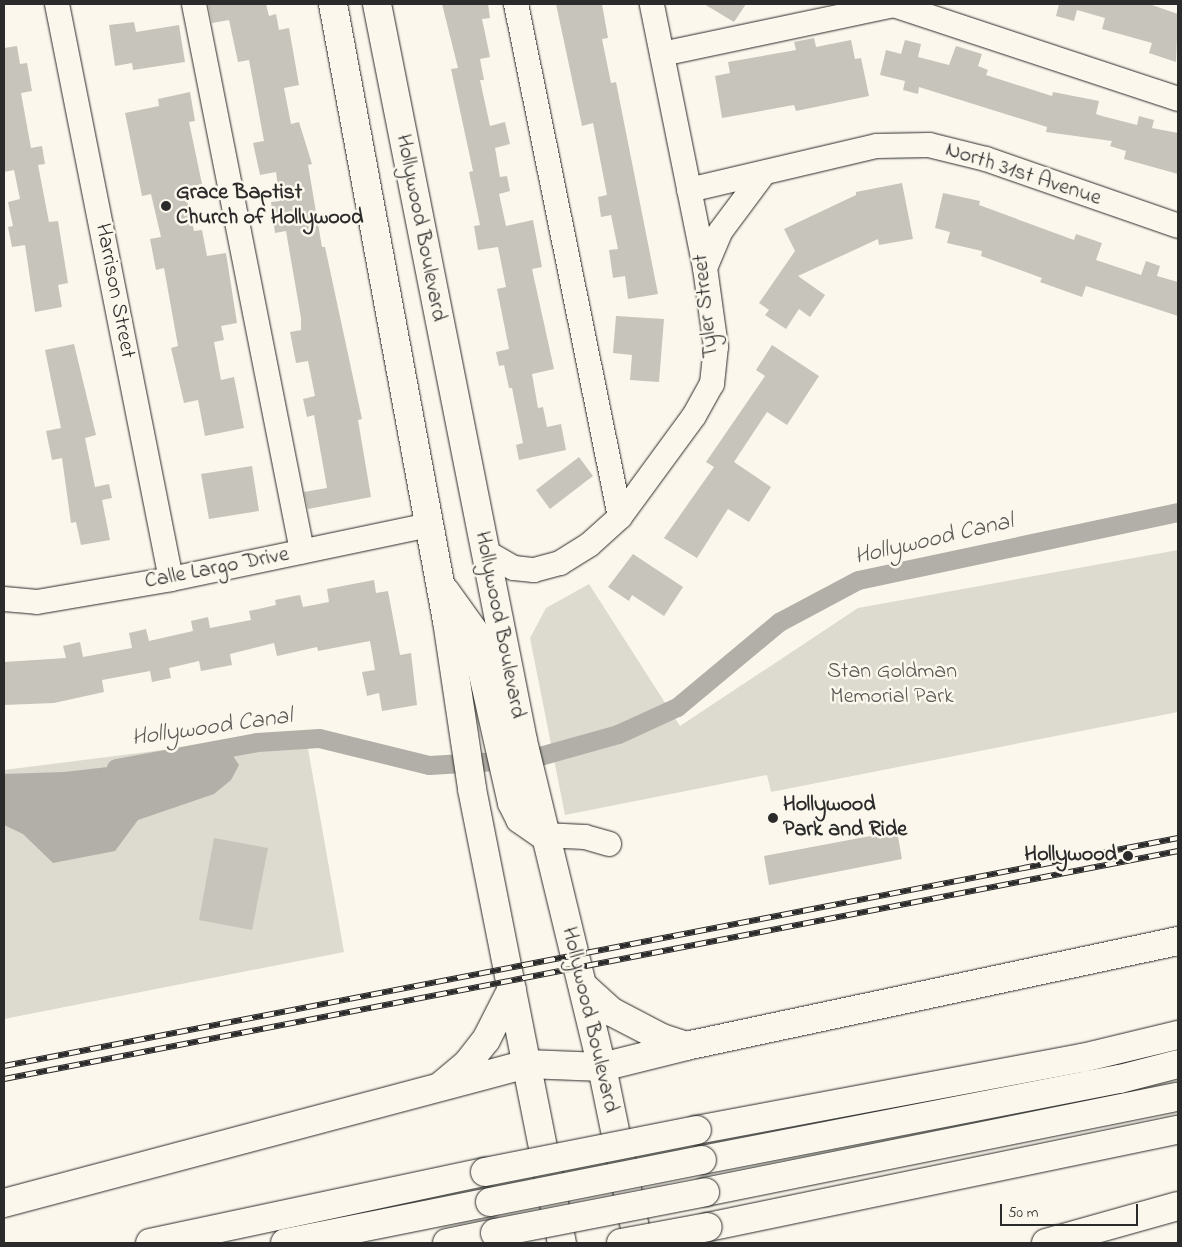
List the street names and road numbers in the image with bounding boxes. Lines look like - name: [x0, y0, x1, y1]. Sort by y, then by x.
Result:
- street label: Hollywood Boulevard: [389, 132, 451, 324]
- street label: North 31st Avenue: [942, 137, 1104, 213]
- street label: Harrison Street: [88, 221, 140, 361]
- street label: Tyler Street: [688, 253, 726, 359]
- street label: Hollywood Boulevard: [468, 529, 530, 721]
- street label: Calle Largo Drive: [143, 542, 291, 596]
- street label: Hollywood Boulevard: [555, 924, 623, 1116]

